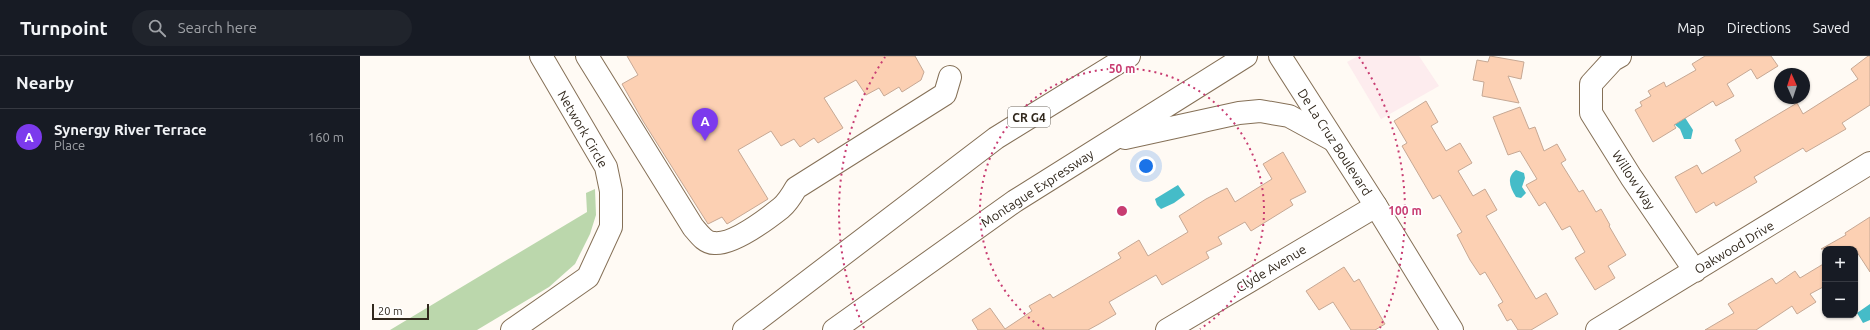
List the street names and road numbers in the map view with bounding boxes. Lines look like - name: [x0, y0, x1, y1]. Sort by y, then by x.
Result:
- street label: De La Cruz Boulevard: [1295, 86, 1375, 198]
- street label: Network Circle: [555, 88, 611, 170]
- road number: CR G4: [1008, 107, 1050, 127]
- street label: Montague Expressway: [978, 146, 1096, 230]
- street label: Willow Way: [1610, 148, 1658, 212]
- street label: Oakwood Drive: [1692, 218, 1776, 276]
- street label: Clyde Avenue: [1233, 242, 1309, 294]

